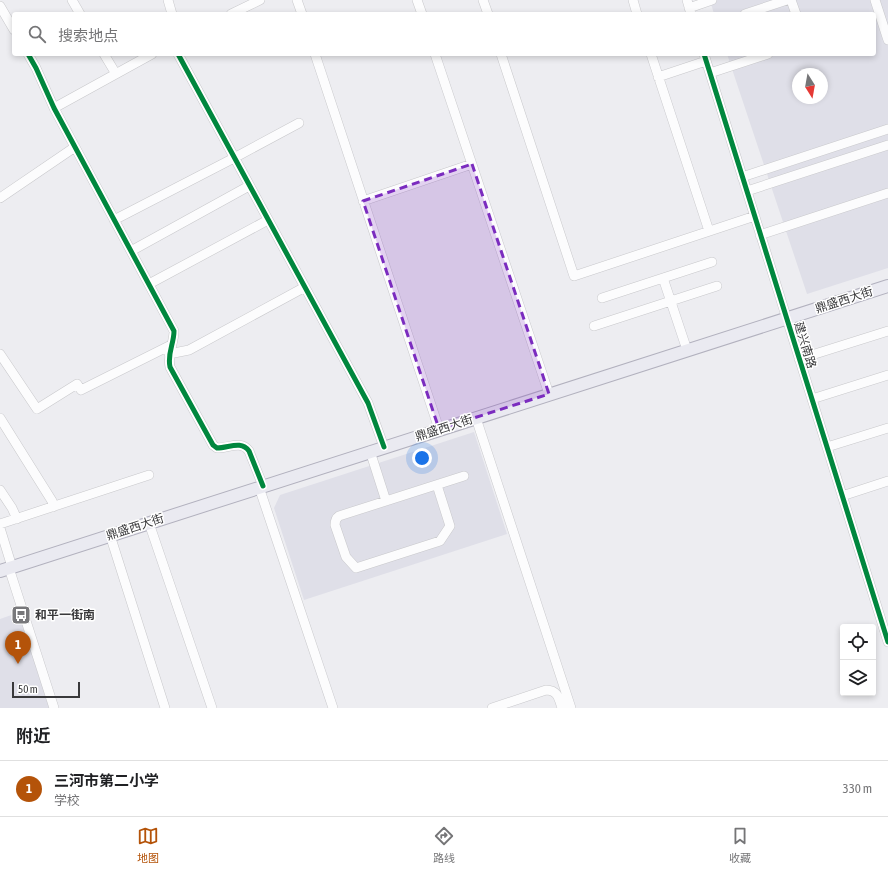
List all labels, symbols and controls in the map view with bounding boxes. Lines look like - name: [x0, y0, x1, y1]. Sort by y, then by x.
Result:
- search box: [12, 12, 876, 56]
- icon: search: [26, 23, 48, 45]
- text: 搜索地点: [58, 27, 118, 44]
- north arrow: [792, 68, 828, 104]
- street label: 鼎盛西大街: [813, 284, 875, 316]
- street label: 建兴南路: [791, 320, 819, 370]
- street label: 鼎盛西大街: [413, 412, 475, 444]
- your location: [412, 448, 432, 468]
- street label: 鼎盛西大街: [104, 511, 166, 543]
- bus stop icon: 和平一街南: [10, 604, 32, 626]
- place label: 和平一街南: [35, 608, 95, 622]
- map controls: [840, 624, 876, 696]
- button: locate: [840, 624, 876, 660]
- pin: 1: [5, 631, 31, 664]
- button: layers: [840, 660, 876, 696]
- scale bar: [12, 680, 80, 699]
- text: 50 m: [18, 683, 38, 695]
- text: 附近: [16, 726, 50, 746]
- text: 三河市第二小学: [54, 772, 159, 789]
- text: 1: [26, 781, 32, 796]
- text: 330 m: [843, 781, 872, 796]
- text: 学校: [54, 793, 80, 808]
- tab: 地图: [137, 825, 159, 865]
- tab: 路线: [433, 825, 455, 865]
- tab: 收藏: [729, 825, 751, 865]

